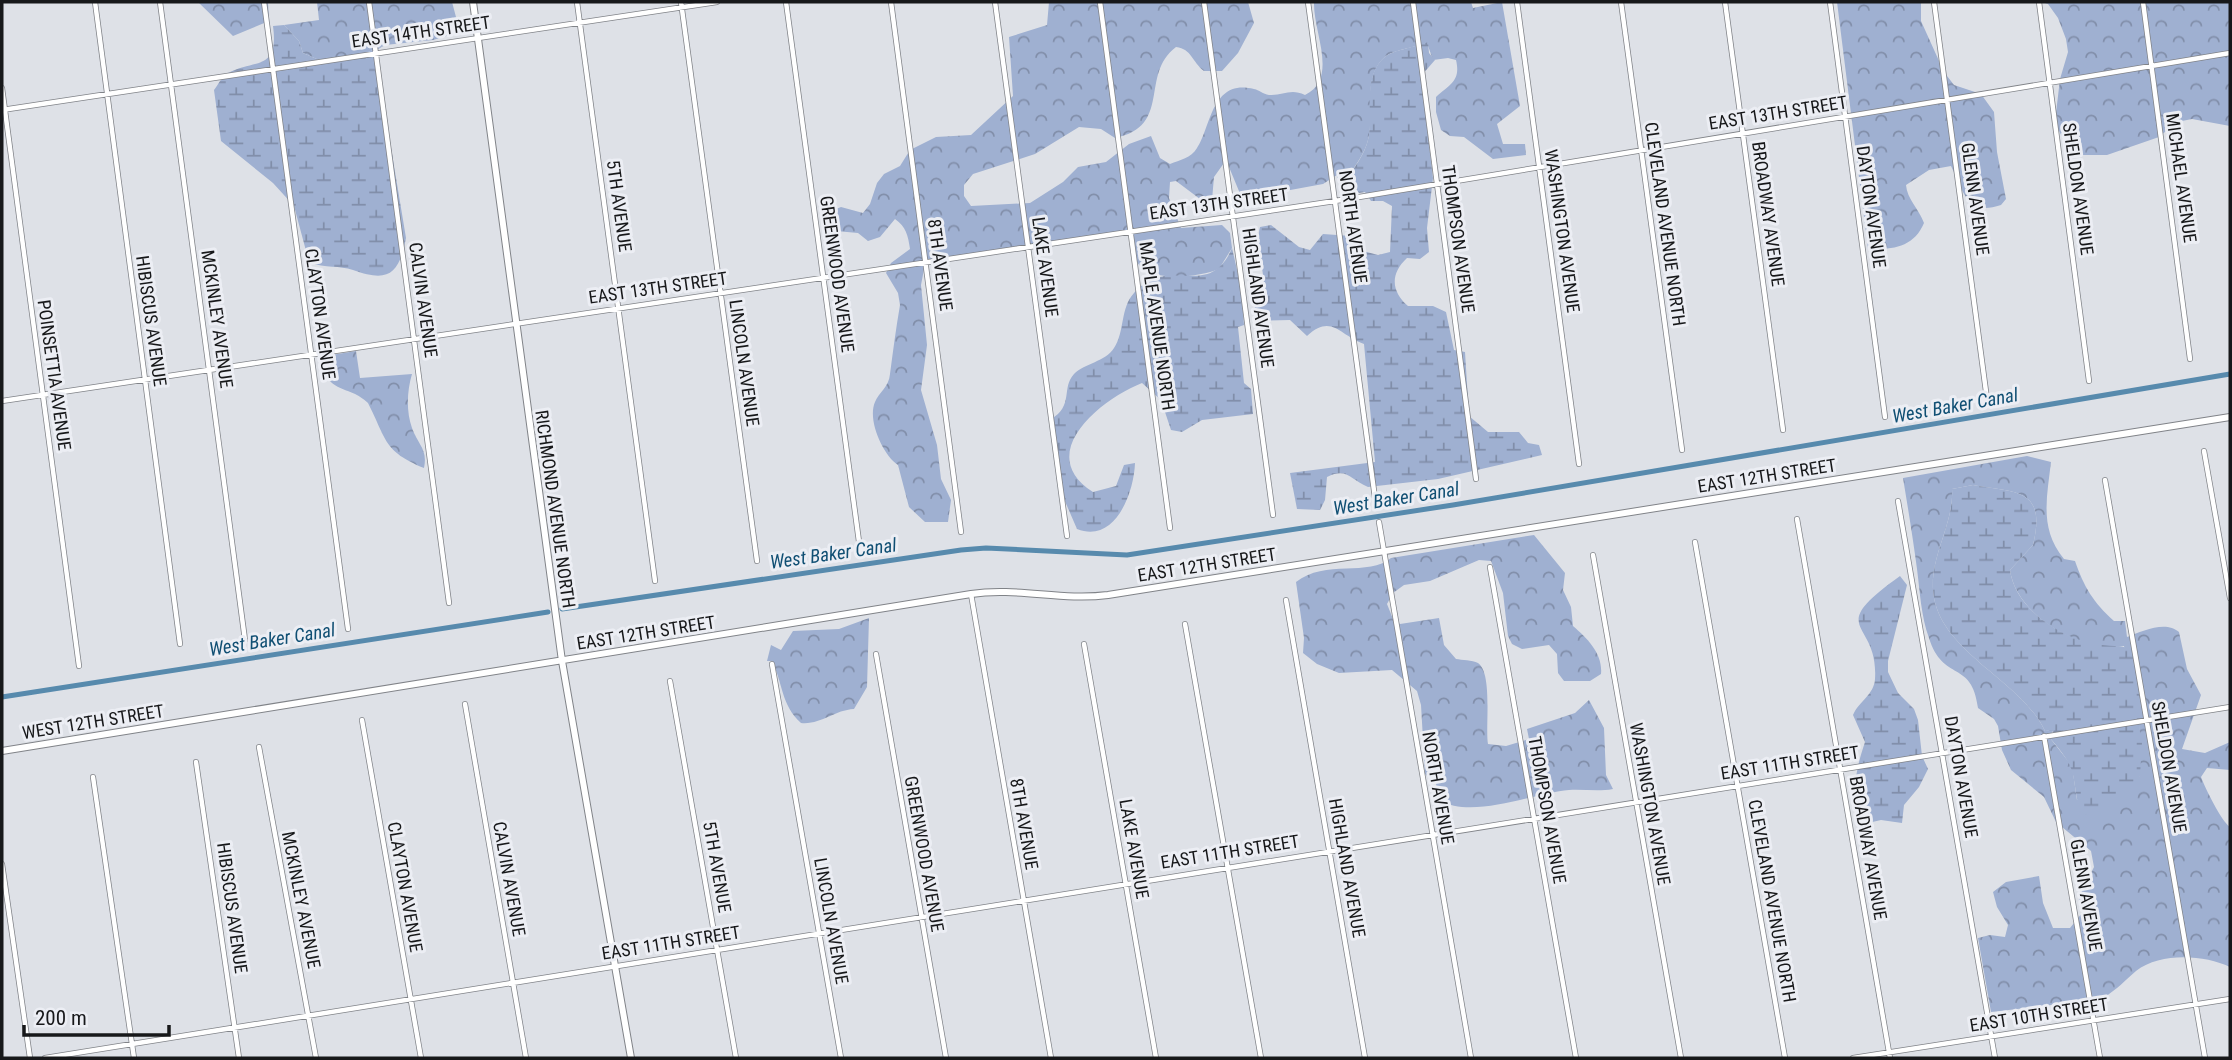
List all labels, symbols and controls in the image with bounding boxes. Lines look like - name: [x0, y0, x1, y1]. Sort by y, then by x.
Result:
- street label: EAST 14TH STREET: [350, 11, 492, 52]
- street label: EAST 13TH STREET: [1707, 91, 1849, 134]
- street label: MICHAEL AVENUE: [2162, 112, 2201, 244]
- street label: CLEVELAND AVENUE NORTH: [1641, 121, 1690, 327]
- street label: SHELDON AVENUE: [2059, 121, 2098, 256]
- street label: BROADWAY AVENUE: [1748, 140, 1789, 288]
- street label: GLENN AVENUE: [1957, 141, 1994, 257]
- street label: DAYTON AVENUE: [1853, 144, 1890, 270]
- street label: WASHINGTON AVENUE: [1541, 148, 1584, 314]
- street label: 5TH AVENUE: [603, 159, 636, 253]
- street label: THOMPSON AVENUE: [1438, 164, 1479, 314]
- street label: NORTH AVENUE: [1335, 169, 1372, 285]
- street label: EAST 13TH STREET: [1148, 183, 1290, 224]
- street label: GREENWOOD AVENUE: [816, 194, 859, 354]
- street label: LAKE AVENUE: [1028, 216, 1063, 318]
- street label: 8TH AVENUE: [924, 218, 957, 312]
- street label: HIGHLAND AVENUE: [1238, 227, 1279, 369]
- street label: MAPLE AVENUE NORTH: [1135, 240, 1180, 412]
- street label: CALVIN AVENUE: [405, 241, 442, 359]
- street label: CLAYTON AVENUE: [301, 247, 340, 381]
- street label: MCKINLEY AVENUE: [197, 249, 238, 389]
- street label: HIBISCUS AVENUE: [132, 254, 171, 388]
- street label: EAST 13TH STREET: [587, 267, 729, 308]
- street label: POINSETTIA AVENUE: [34, 298, 75, 452]
- street label: LINCOLN AVENUE: [725, 298, 764, 428]
- water label: West Baker Canal: [1890, 383, 2021, 428]
- street label: RICHMOND AVENUE NORTH: [531, 409, 580, 609]
- street label: EAST 12TH STREET: [1696, 454, 1838, 497]
- water label: West Baker Canal: [1331, 477, 1462, 520]
- water label: West Baker Canal: [768, 533, 899, 574]
- street label: EAST 12TH STREET: [1136, 543, 1278, 586]
- street label: EAST 12TH STREET: [575, 611, 717, 654]
- water label: West Baker Canal: [207, 618, 338, 661]
- street label: SHELDON AVENUE: [2148, 699, 2191, 834]
- street label: WEST 12TH STREET: [21, 700, 165, 743]
- street label: DAYTON AVENUE: [1940, 714, 1983, 840]
- street label: WASHINGTON AVENUE: [1626, 721, 1675, 887]
- street label: NORTH AVENUE: [1418, 730, 1459, 846]
- street label: THOMPSON AVENUE: [1524, 735, 1571, 885]
- street label: EAST 11TH STREET: [1719, 741, 1861, 784]
- street label: GREENWOOD AVENUE: [900, 774, 949, 934]
- street label: BROADWAY AVENUE: [1845, 774, 1892, 922]
- street label: 8TH AVENUE: [1006, 777, 1043, 871]
- street label: LAKE AVENUE: [1115, 797, 1154, 900]
- street label: HIGHLAND AVENUE: [1325, 797, 1370, 939]
- street label: CLEVELAND AVENUE NORTH: [1744, 798, 1801, 1004]
- street label: CLAYTON AVENUE: [384, 820, 427, 954]
- street label: CALVIN AVENUE: [489, 820, 530, 938]
- street label: 5TH AVENUE: [699, 820, 736, 914]
- street label: MCKINLEY AVENUE: [278, 830, 325, 970]
- street label: EAST 11TH STREET: [1159, 830, 1301, 873]
- street label: GLENN AVENUE: [2066, 837, 2107, 953]
- street label: HIBISCUS AVENUE: [213, 841, 252, 975]
- street label: LINCOLN AVENUE: [810, 856, 853, 986]
- street label: EAST 11TH STREET: [600, 921, 742, 964]
- scale bar: [24, 993, 170, 1038]
- street label: EAST 10TH STREET: [1968, 993, 2110, 1036]
- text: 200 m: [35, 1006, 87, 1030]

